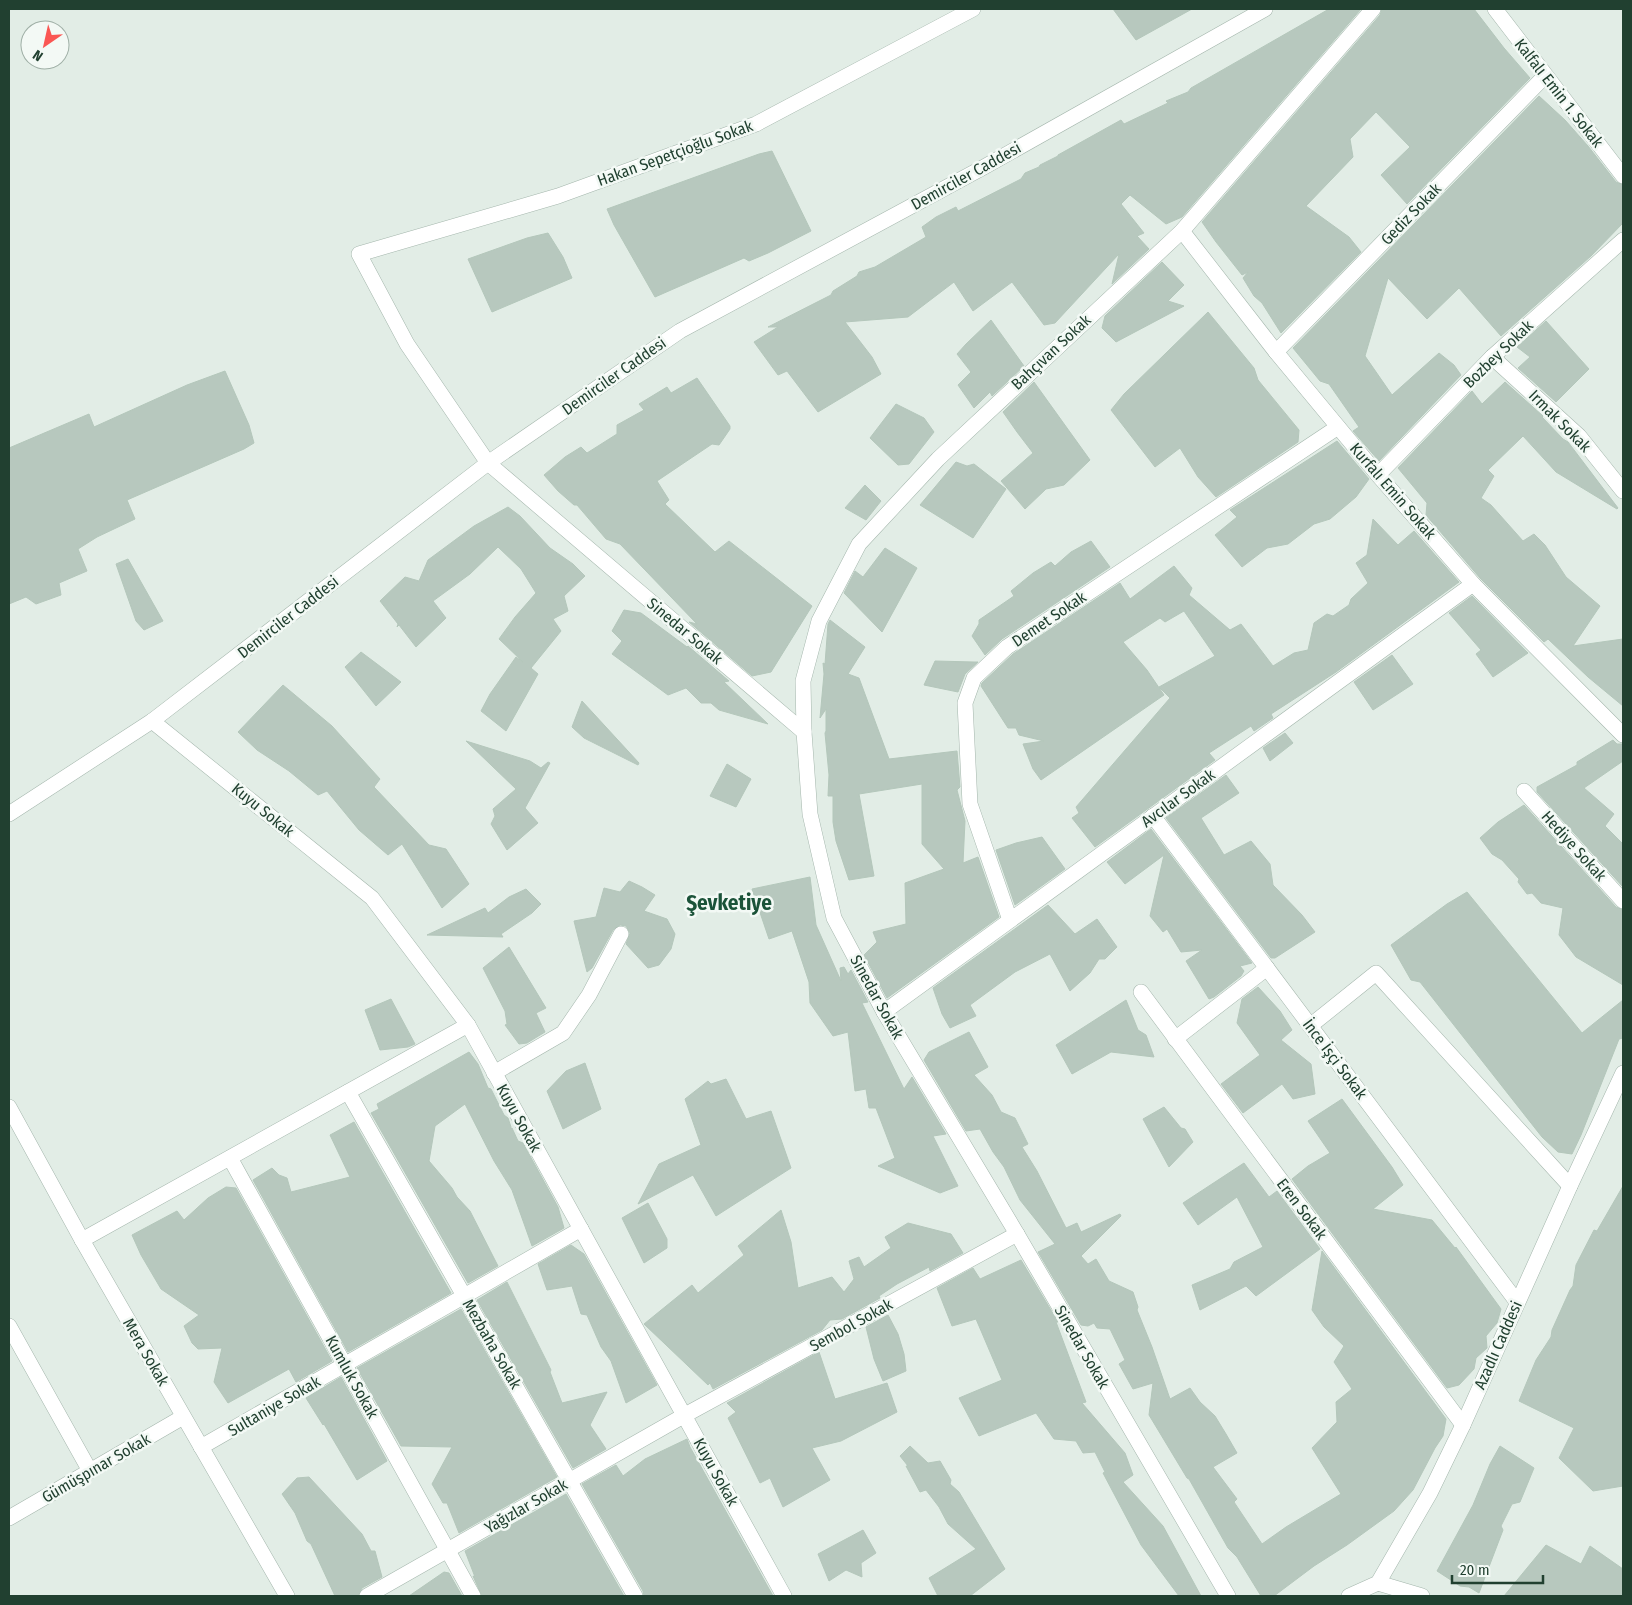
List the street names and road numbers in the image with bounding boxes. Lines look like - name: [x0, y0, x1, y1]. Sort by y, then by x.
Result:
- street label: Kalfalı Emin 1. Sokak: [1511, 35, 1608, 152]
- street label: Hakan Sepetçioğlu Sokak: [595, 116, 756, 190]
- street label: Demirciler Caddesi: [908, 138, 1024, 214]
- street label: Gediz Sokak: [1377, 179, 1446, 249]
- street label: Bahçıvan Sokak: [1007, 310, 1095, 394]
- street label: Bozbey Sokak: [1459, 316, 1537, 392]
- street label: Demirciler Caddesi: [558, 333, 670, 419]
- street label: Irmak Sokak: [1525, 386, 1595, 456]
- street label: Kurfalı Emin Sokak: [1346, 439, 1440, 543]
- street label: Demirciler Caddesi: [234, 572, 342, 662]
- street label: Demet Sokak: [1008, 587, 1090, 651]
- street label: Sinedar Sokak: [643, 594, 727, 668]
- street label: Avcılar Sokak: [1137, 765, 1219, 831]
- street label: Kuyu Sokak: [228, 779, 298, 841]
- street label: Hediye Sokak: [1538, 807, 1611, 885]
- street label: Sinedar Sokak: [846, 952, 908, 1043]
- street label: İnce İşçi Sokak: [1299, 1015, 1372, 1103]
- street label: Kuyu Sokak: [493, 1081, 546, 1156]
- street label: Eren Sokak: [1273, 1175, 1331, 1244]
- street label: Sembol Sokak: [806, 1294, 896, 1356]
- street label: Mezbaha Sokak: [459, 1296, 526, 1393]
- street label: Azadlı Caddesi: [1470, 1298, 1526, 1392]
- street label: Sinedar Sokak: [1051, 1302, 1114, 1392]
- street label: Mera Sokak: [119, 1315, 173, 1390]
- street label: Kumluk Sokak: [321, 1332, 383, 1422]
- street label: Sultaniye Sokak: [224, 1372, 324, 1440]
- street label: Gümüşpınar Sokak: [38, 1429, 154, 1507]
- street label: Kuyu Sokak: [690, 1435, 743, 1510]
- street label: Yağızlar Sokak: [481, 1474, 571, 1537]

